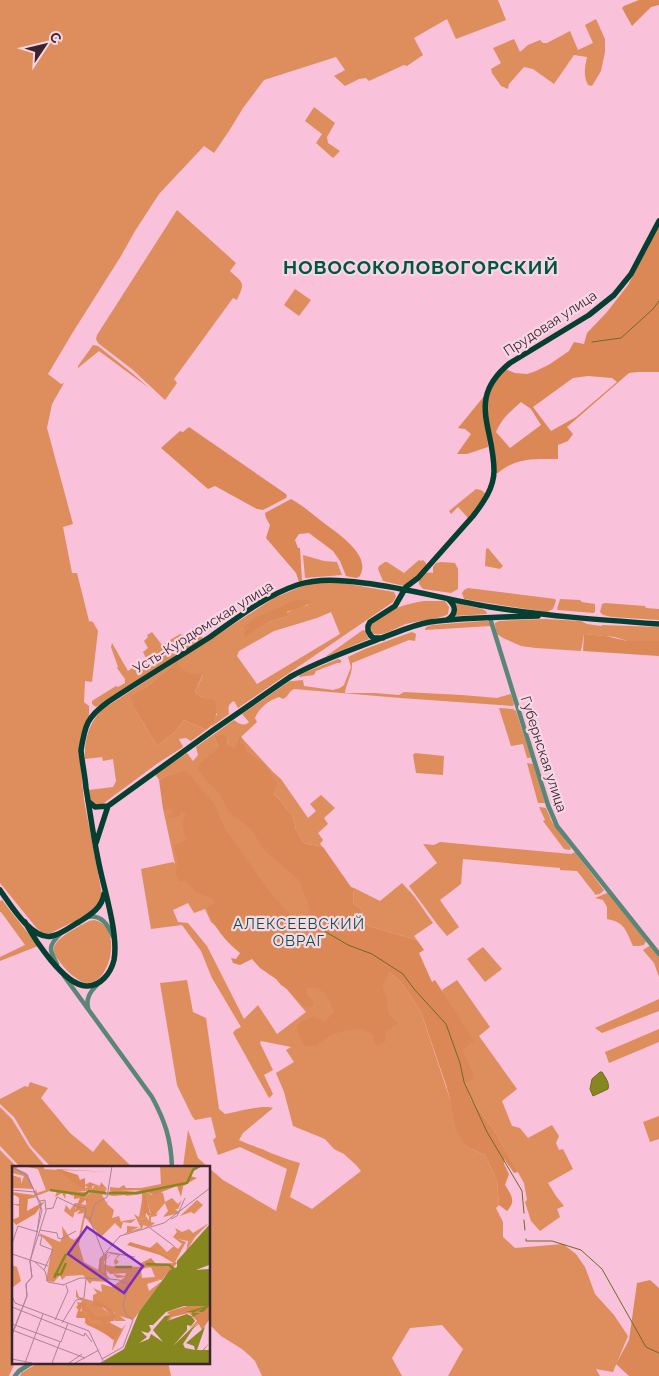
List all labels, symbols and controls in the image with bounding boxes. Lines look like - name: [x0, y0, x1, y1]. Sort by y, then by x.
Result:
- north arrow: [20, 20, 70, 70]
- text: С: [46, 29, 65, 46]
- district label: НОВОСОКОЛОВОГОРСКИЙ: [283, 256, 559, 278]
- street label: Прудовая улица: [501, 287, 599, 359]
- street label: Усть-Курдюмская улица: [130, 577, 276, 677]
- street label: Губернская улица: [518, 694, 570, 814]
- district label: АЛЕКСЕЕВСКИЙ ОВРАГ: [233, 915, 365, 950]
- inset map: [12, 1166, 210, 1364]

